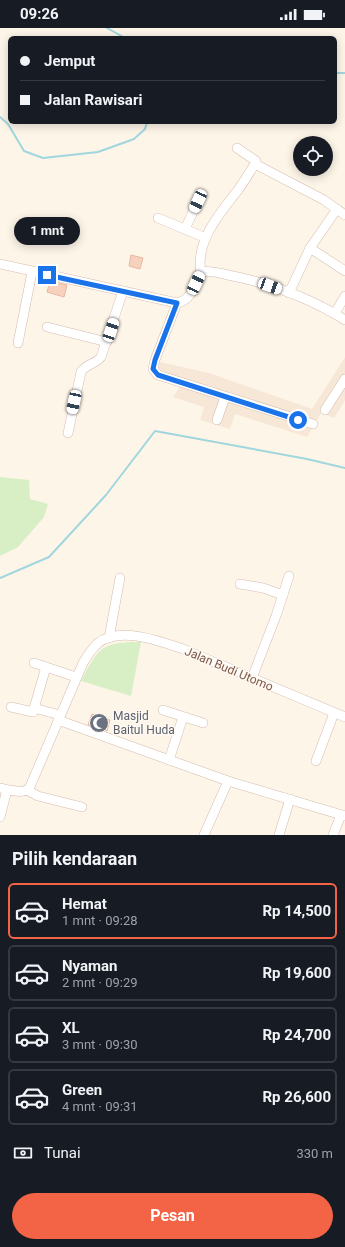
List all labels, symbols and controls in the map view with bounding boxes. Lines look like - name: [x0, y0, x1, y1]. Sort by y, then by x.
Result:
- text: 09:26: [20, 5, 59, 23]
- text: Jemput: [44, 52, 95, 70]
- text: Jalan Rawisari: [44, 91, 142, 109]
- map controls: [293, 136, 333, 176]
- button: locate: [293, 136, 333, 176]
- car: [187, 188, 209, 214]
- callout: 1 mnt: [14, 217, 80, 245]
- text: 1 mnt: [30, 223, 64, 238]
- route end: [38, 266, 56, 284]
- car: [185, 270, 207, 296]
- car: [257, 276, 283, 296]
- car: [102, 317, 120, 343]
- car: [66, 389, 82, 415]
- route start: [289, 411, 307, 429]
- street label: Jalan Budi Utomo: [183, 644, 275, 694]
- place label: Masjid Baitul Huda: [113, 709, 175, 737]
- mosque icon: Masjid Baitul Huda: [88, 712, 110, 734]
- text: Pilih kendaraan: [12, 848, 137, 869]
- icon: car: [14, 893, 50, 929]
- text: Hemat: [62, 895, 107, 913]
- text: Rp 14,500: [263, 902, 331, 920]
- text: 1 mnt · 09:28: [62, 913, 138, 928]
- icon: car: [14, 955, 50, 991]
- text: Nyaman: [62, 957, 117, 975]
- text: Rp 19,600: [263, 964, 331, 982]
- text: 2 mnt · 09:29: [62, 975, 138, 990]
- icon: car: [14, 1017, 50, 1053]
- text: XL: [62, 1019, 80, 1037]
- text: Rp 24,700: [263, 1026, 331, 1044]
- text: 3 mnt · 09:30: [62, 1037, 138, 1052]
- icon: car: [14, 1079, 50, 1115]
- text: Green: [62, 1081, 102, 1099]
- text: Rp 26,600: [263, 1088, 331, 1106]
- text: 4 mnt · 09:31: [62, 1099, 138, 1114]
- icon: cash: [12, 1142, 34, 1164]
- text: Tunai: [44, 1144, 81, 1162]
- text: 330 m: [296, 1146, 333, 1161]
- button: Pesan: [12, 1193, 333, 1239]

